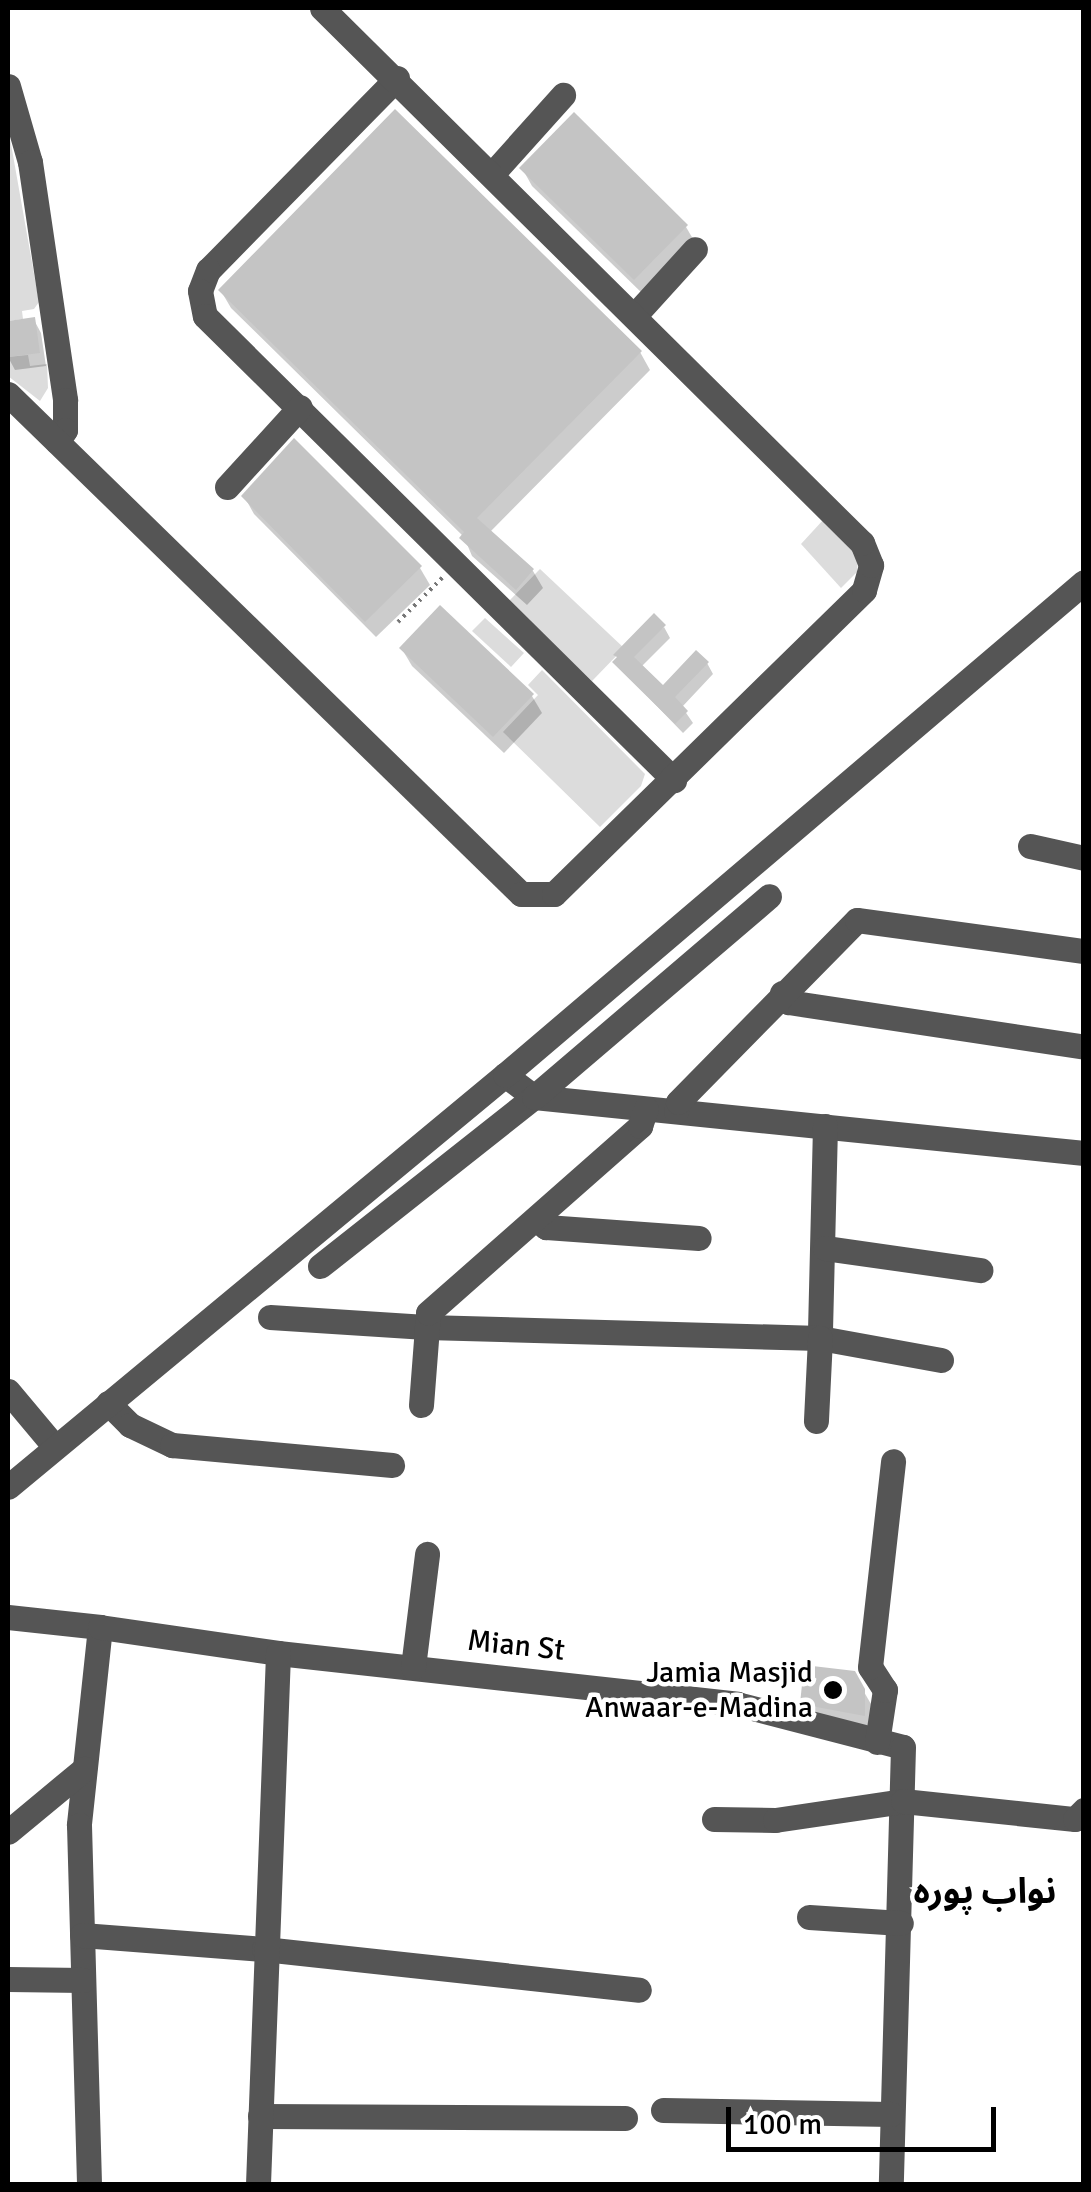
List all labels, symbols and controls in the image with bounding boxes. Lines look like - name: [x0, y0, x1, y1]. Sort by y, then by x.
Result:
- street label: Mian St: [466, 1623, 566, 1669]
- place label: Jamia Masjid Anwaar-e-Madina: [585, 1655, 813, 1726]
- marker: Jamia Masjid Anwaar-e-Madina: [822, 1679, 844, 1701]
- district label: نواب پورہ: [914, 1871, 1056, 1913]
- scale bar: [731, 2087, 1001, 2149]
- text: 100 m: [743, 2106, 822, 2143]

